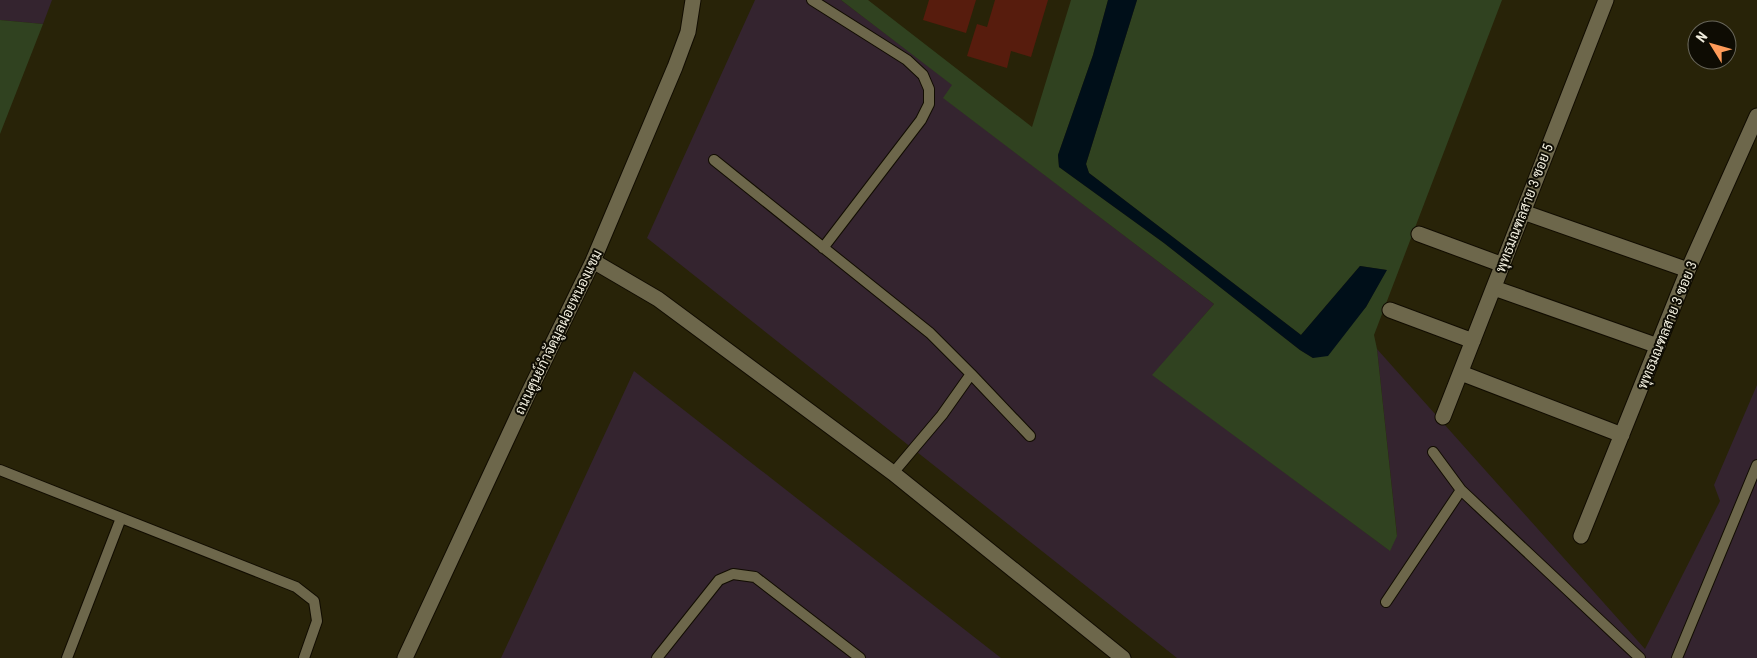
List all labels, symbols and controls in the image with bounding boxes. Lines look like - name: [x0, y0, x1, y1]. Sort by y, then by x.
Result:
- north arrow: [1687, 20, 1737, 70]
- text: N: [1693, 29, 1711, 45]
- street label: พุทธมณฑลสาย 3 ซอย 5: [1492, 141, 1558, 275]
- street label: ถนนศูนย์กำจัดมูลฝอยหนองแขม: [510, 247, 607, 418]
- street label: พุทธมณฑลสาย 3 ซอย 3: [1634, 259, 1702, 392]

